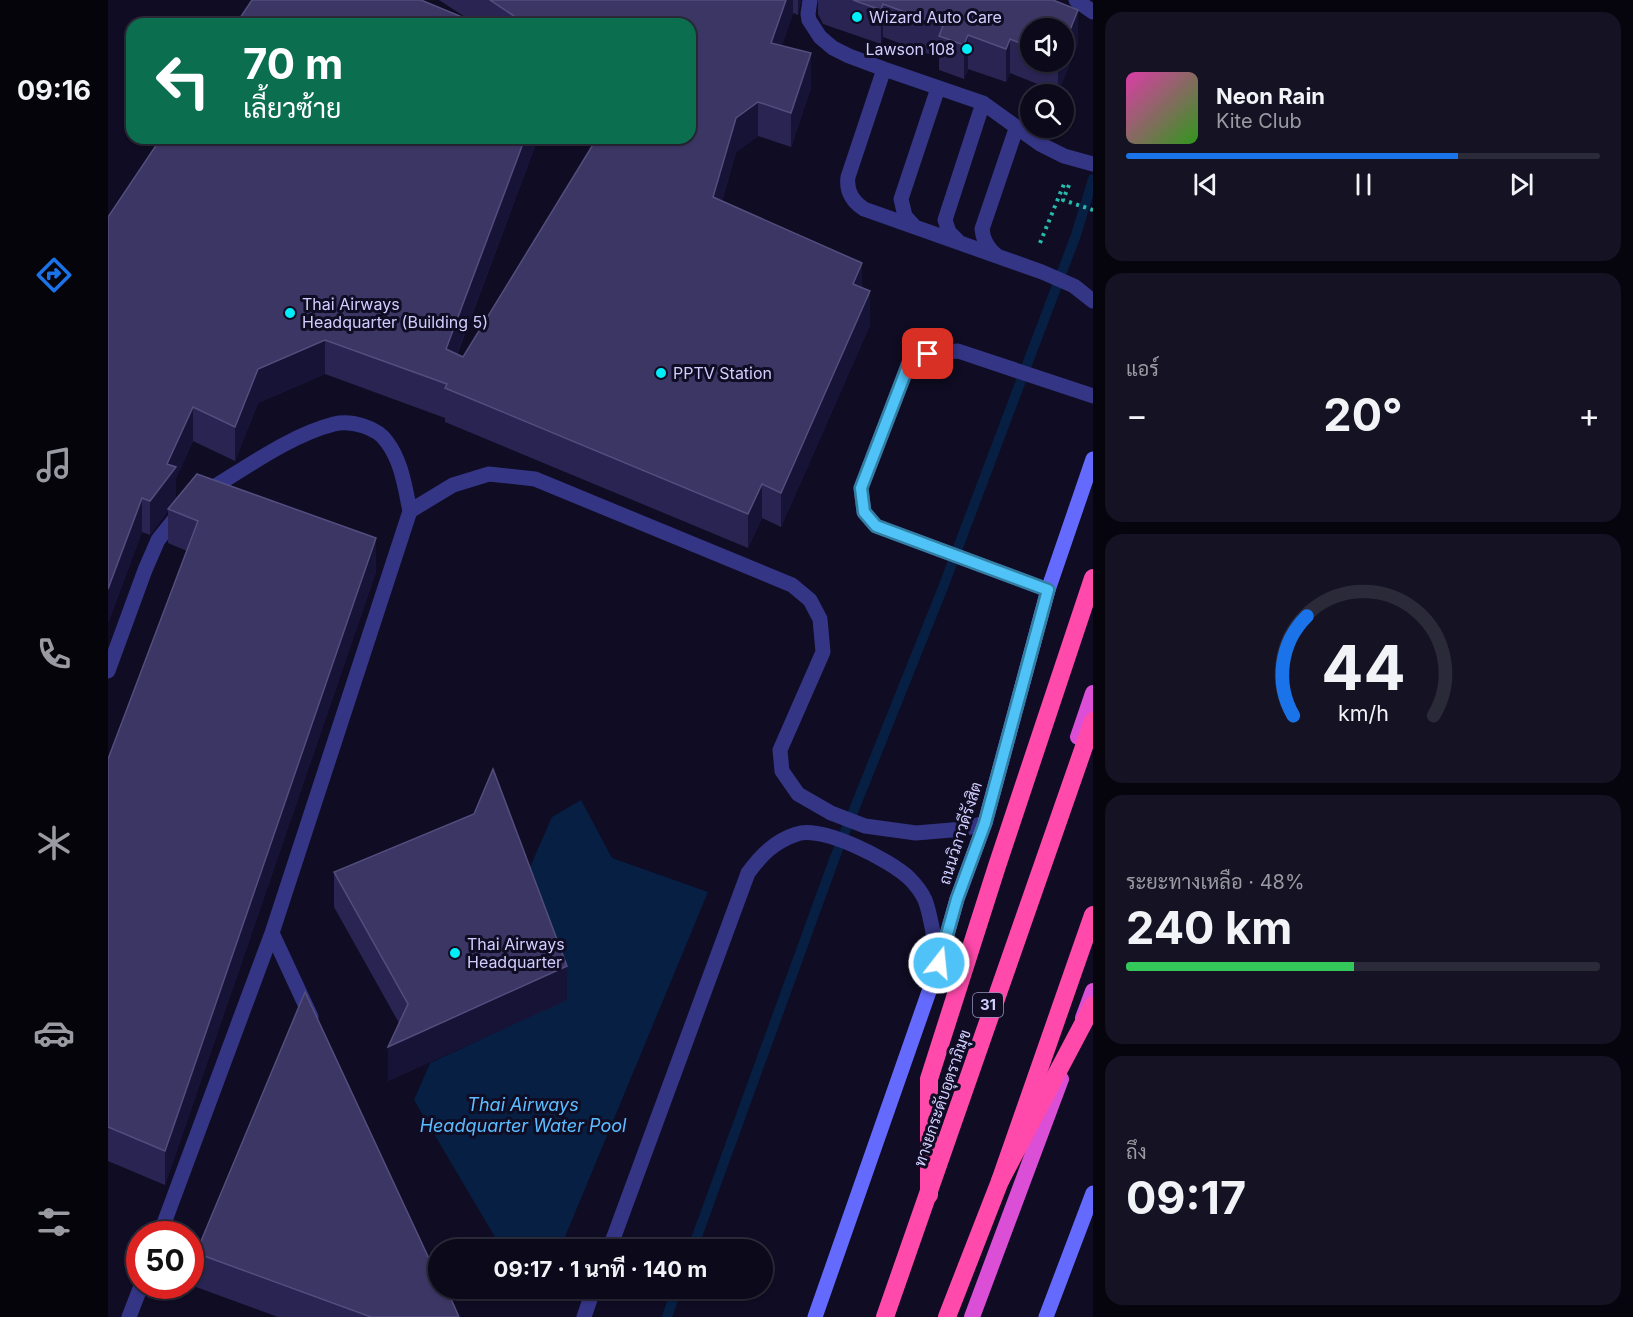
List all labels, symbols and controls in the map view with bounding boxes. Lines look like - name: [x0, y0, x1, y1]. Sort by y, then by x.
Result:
- place label: Wizard Auto Care: [869, 7, 1002, 27]
- marker: Wizard Auto Care: [850, 10, 864, 24]
- map controls: [1020, 18, 1074, 138]
- button: sound: [1020, 18, 1074, 72]
- text: 70 m: [243, 38, 343, 89]
- place label: Lawson 108: [865, 39, 955, 59]
- icon: left: [144, 42, 222, 120]
- marker: Lawson 108: [960, 42, 974, 56]
- text: 09:16: [17, 74, 91, 107]
- text: Neon Rain: [1216, 83, 1325, 109]
- button: search: [1020, 84, 1074, 138]
- text: เลี้ยวซ้าย: [243, 92, 341, 125]
- text: Kite Club: [1216, 109, 1302, 133]
- icon: previous: [1189, 168, 1222, 201]
- icon: pause: [1347, 168, 1380, 201]
- icon: next: [1505, 168, 1538, 201]
- icon: directions: [33, 254, 75, 296]
- place label: Thai Airways Headquarter (Building 5): [302, 294, 488, 332]
- marker: Thai Airways Headquarter (Building 5): [283, 306, 297, 320]
- pin: [902, 328, 953, 379]
- icon: arrive: [911, 337, 944, 370]
- text: แอร์: [1126, 357, 1159, 381]
- place label: PPTV Station: [673, 363, 772, 383]
- marker: PPTV Station: [654, 366, 668, 380]
- text: 20°: [1323, 387, 1403, 442]
- text: −: [1126, 395, 1148, 435]
- text: +: [1578, 395, 1600, 435]
- icon: music: [33, 444, 75, 486]
- text: 44: [1321, 630, 1405, 705]
- icon: phone: [33, 633, 75, 675]
- text: km/h: [1338, 700, 1388, 726]
- street label: ถนนวิภาวดีรังสิต: [933, 779, 986, 887]
- icon: climate: [33, 822, 75, 864]
- text: ระยะทางเหลือ · 48%: [1126, 870, 1305, 894]
- text: 240 km: [1126, 900, 1292, 955]
- position arrow: [907, 931, 971, 995]
- place label: Thai Airways Headquarter: [467, 934, 565, 972]
- marker: Thai Airways Headquarter: [448, 946, 462, 960]
- road number: 31: [973, 993, 1003, 1017]
- icon: car: [33, 1012, 75, 1054]
- street label: ทางยกระดับอุตราภิมุข: [909, 1027, 977, 1170]
- water label: Thai Airways Headquarter Water Pool: [420, 1094, 627, 1136]
- text: ถึง: [1126, 1140, 1147, 1164]
- text: 09:17: [1126, 1170, 1246, 1225]
- icon: filters: [33, 1201, 75, 1243]
- speed limit sign: 50: [126, 1221, 204, 1299]
- text: 09:17 · 1 นาที · 140 m: [494, 1256, 707, 1282]

